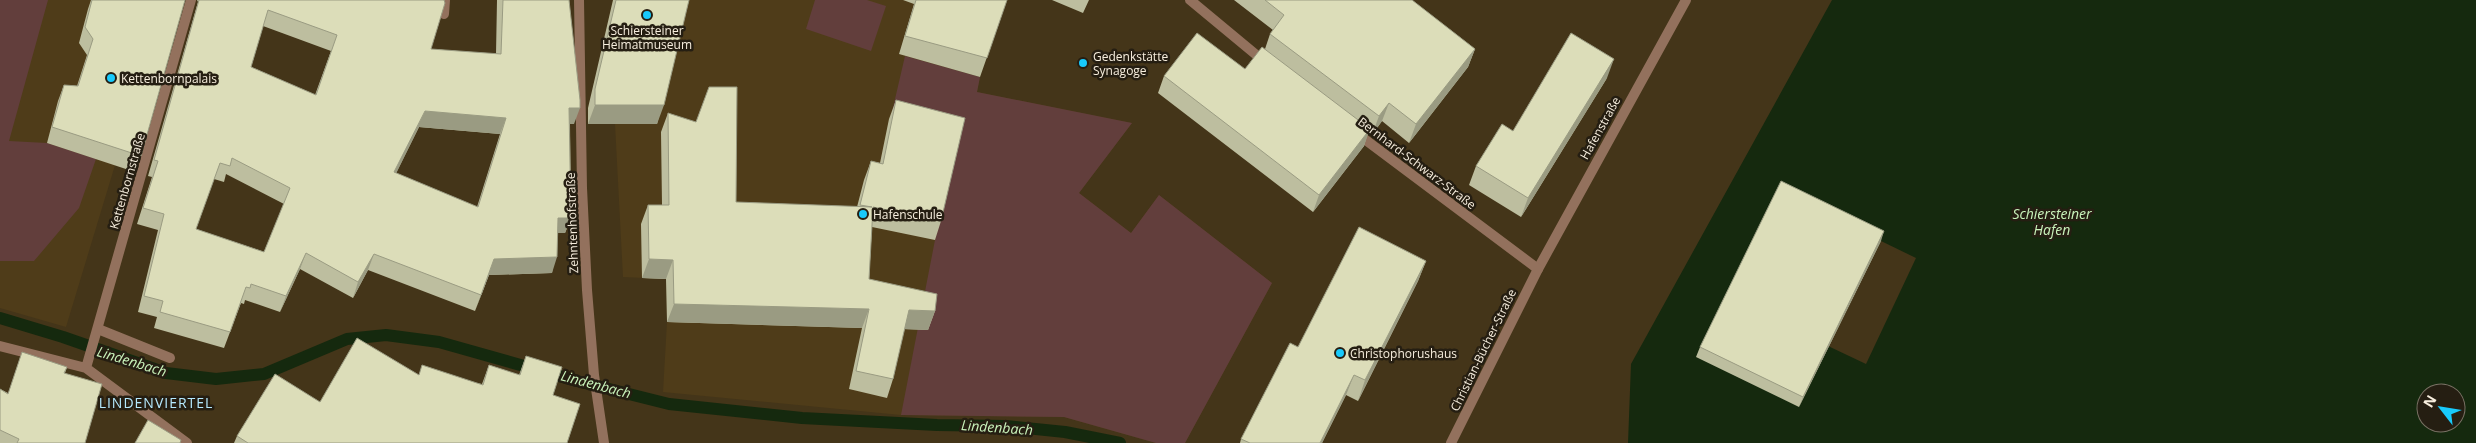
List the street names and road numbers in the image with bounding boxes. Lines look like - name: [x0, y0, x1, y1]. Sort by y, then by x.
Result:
- street label: Hafenstraße: [1576, 93, 1624, 162]
- street label: Bernhard-Schwarz-Straße: [1355, 113, 1480, 213]
- street label: Kettenbornstraße: [105, 131, 149, 231]
- street label: Zehntenhofstraße: [562, 172, 582, 274]
- street label: Christian-Bücher-Straße: [1446, 286, 1520, 414]

